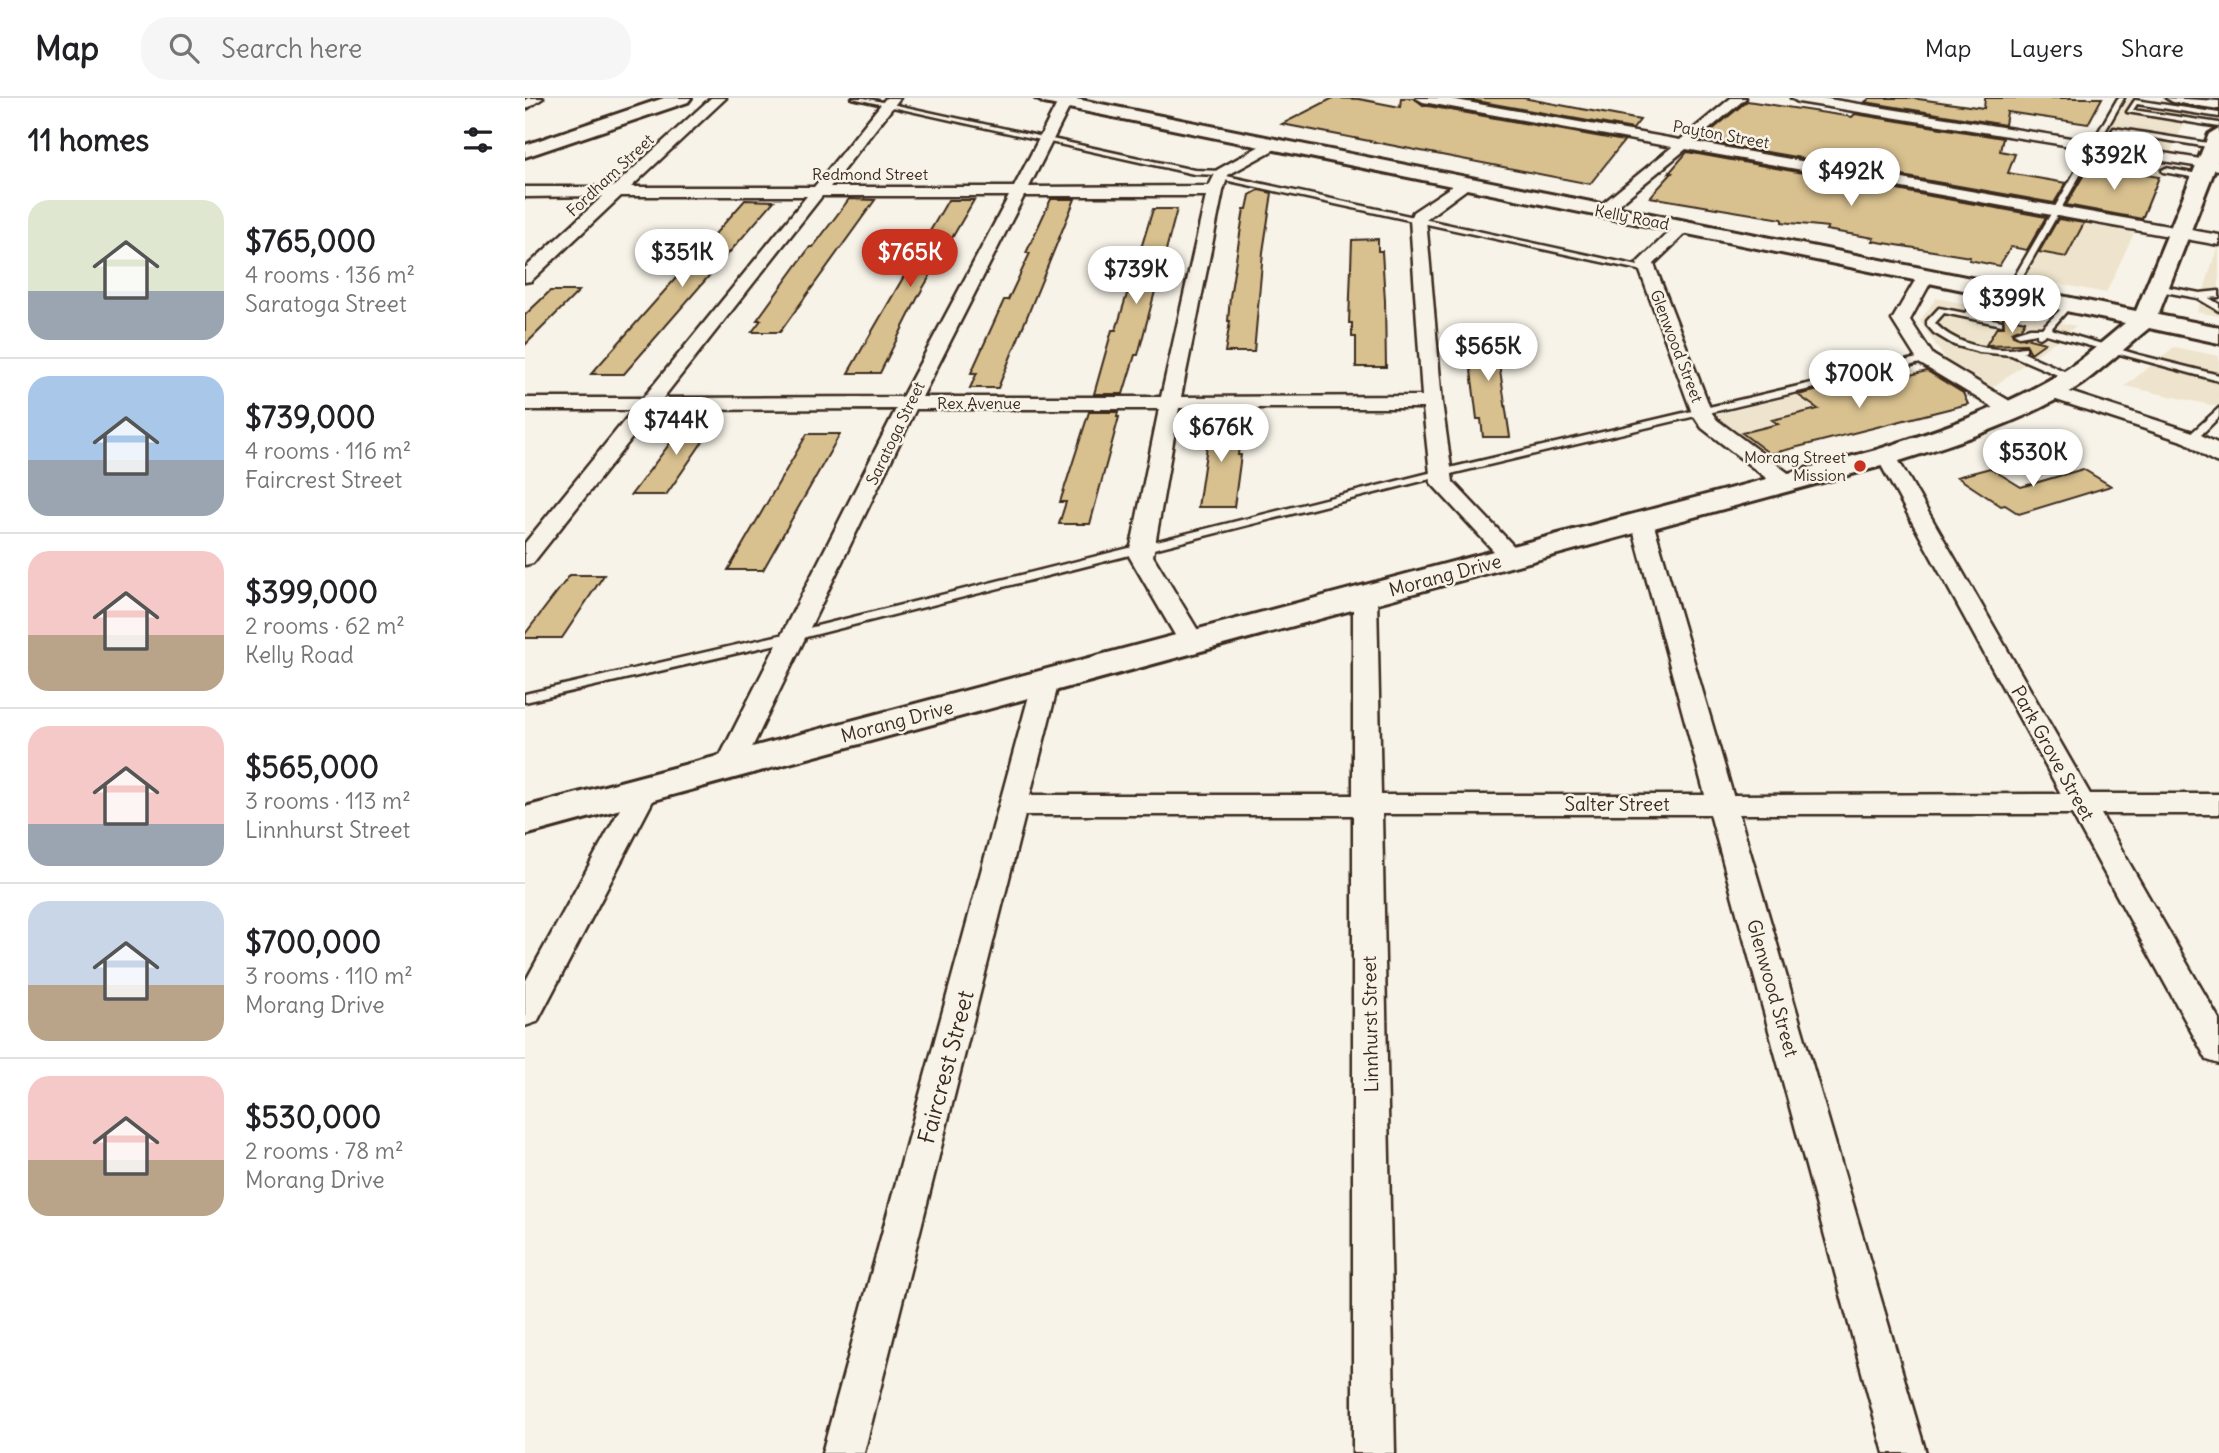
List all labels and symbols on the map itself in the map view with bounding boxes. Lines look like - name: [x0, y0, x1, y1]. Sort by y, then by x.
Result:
- street label: Payton Street: [1671, 116, 1771, 152]
- street label: Fordham Street: [562, 129, 658, 221]
- pin: $392K: [2065, 132, 2163, 192]
- pin: $492K: [1802, 148, 1900, 208]
- street label: Redmond Street: [812, 164, 929, 184]
- street label: Kelly Road: [1593, 200, 1671, 234]
- pin: $351K: [633, 230, 731, 289]
- pin: $765K: [861, 230, 959, 289]
- pin: $739K: [1087, 246, 1185, 306]
- pin: $399K: [1963, 275, 2061, 335]
- street label: Glenwood Street: [1646, 287, 1708, 406]
- pin: $565K: [1439, 324, 1537, 383]
- pin: $700K: [1810, 350, 1908, 410]
- street label: Saratoga Street: [861, 378, 929, 488]
- street label: Rex Avenue: [937, 393, 1021, 413]
- pin: $744K: [627, 398, 725, 457]
- pin: $676K: [1172, 404, 1270, 464]
- pin: $530K: [1984, 430, 2082, 489]
- place label: Morang Street Mission: [1744, 447, 1847, 485]
- marker: Morang Street Mission: [1852, 458, 1868, 474]
- street label: Morang Drive: [1386, 548, 1504, 602]
- street label: Park Grove Street: [2006, 681, 2100, 825]
- street label: Morang Drive: [838, 694, 956, 748]
- street label: Salter Street: [1564, 792, 1670, 816]
- street label: Glenwood Street: [1742, 917, 1804, 1059]
- street label: Linnhurst Street: [1357, 956, 1383, 1092]
- street label: Faircrest Street: [911, 987, 980, 1147]

